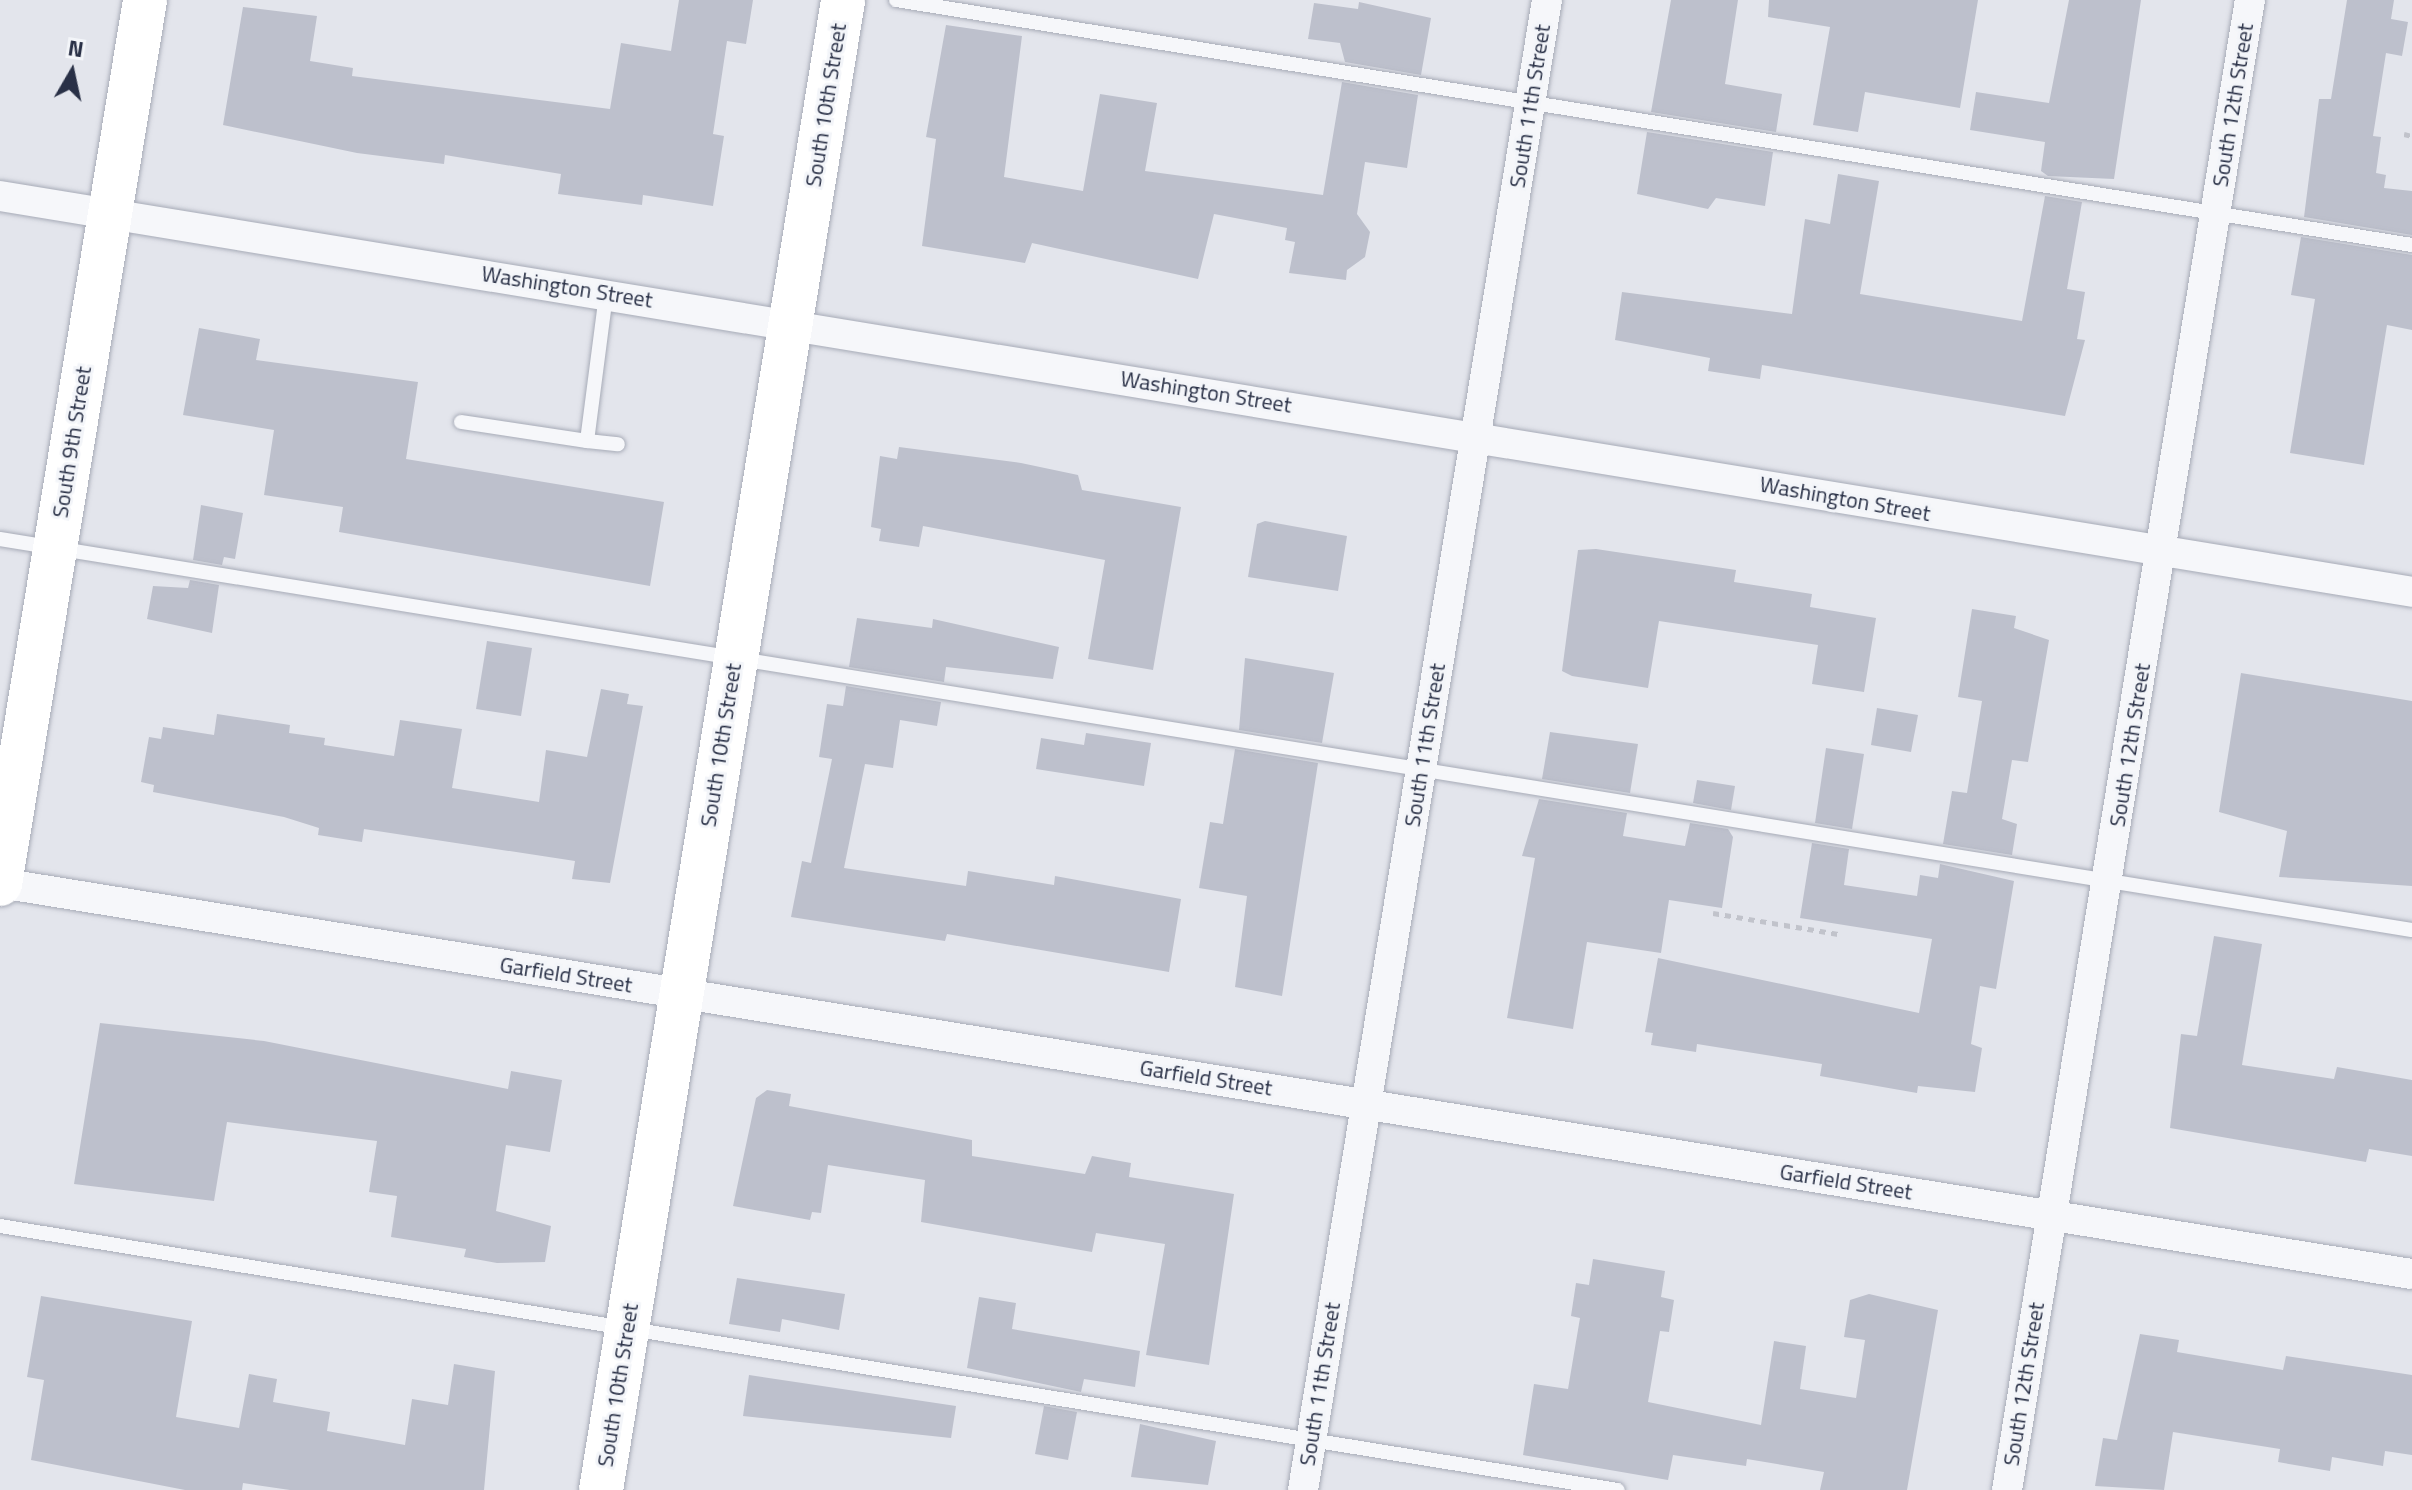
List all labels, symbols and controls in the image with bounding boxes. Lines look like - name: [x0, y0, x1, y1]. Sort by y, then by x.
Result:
- street label: South 10th Street: [800, 21, 852, 189]
- street label: South 12th Street: [2207, 21, 2259, 189]
- street label: South 11th Street: [1504, 22, 1556, 190]
- text: N: [66, 30, 86, 66]
- north arrow: [32, 32, 112, 112]
- street label: Washington Street: [480, 260, 654, 314]
- street label: South 9th Street: [47, 364, 97, 520]
- street label: Washington Street: [1119, 365, 1293, 419]
- street label: Washington Street: [1758, 471, 1932, 527]
- street label: South 10th Street: [695, 661, 747, 829]
- street label: South 11th Street: [1399, 661, 1451, 829]
- street label: South 12th Street: [2104, 661, 2156, 829]
- street label: Garfield Street: [498, 952, 634, 998]
- street label: Garfield Street: [1138, 1055, 1274, 1101]
- street label: Garfield Street: [1778, 1159, 1914, 1205]
- street label: South 11th Street: [1294, 1300, 1346, 1468]
- street label: South 12th Street: [1998, 1300, 2050, 1468]
- street label: South 10th Street: [592, 1301, 644, 1469]

